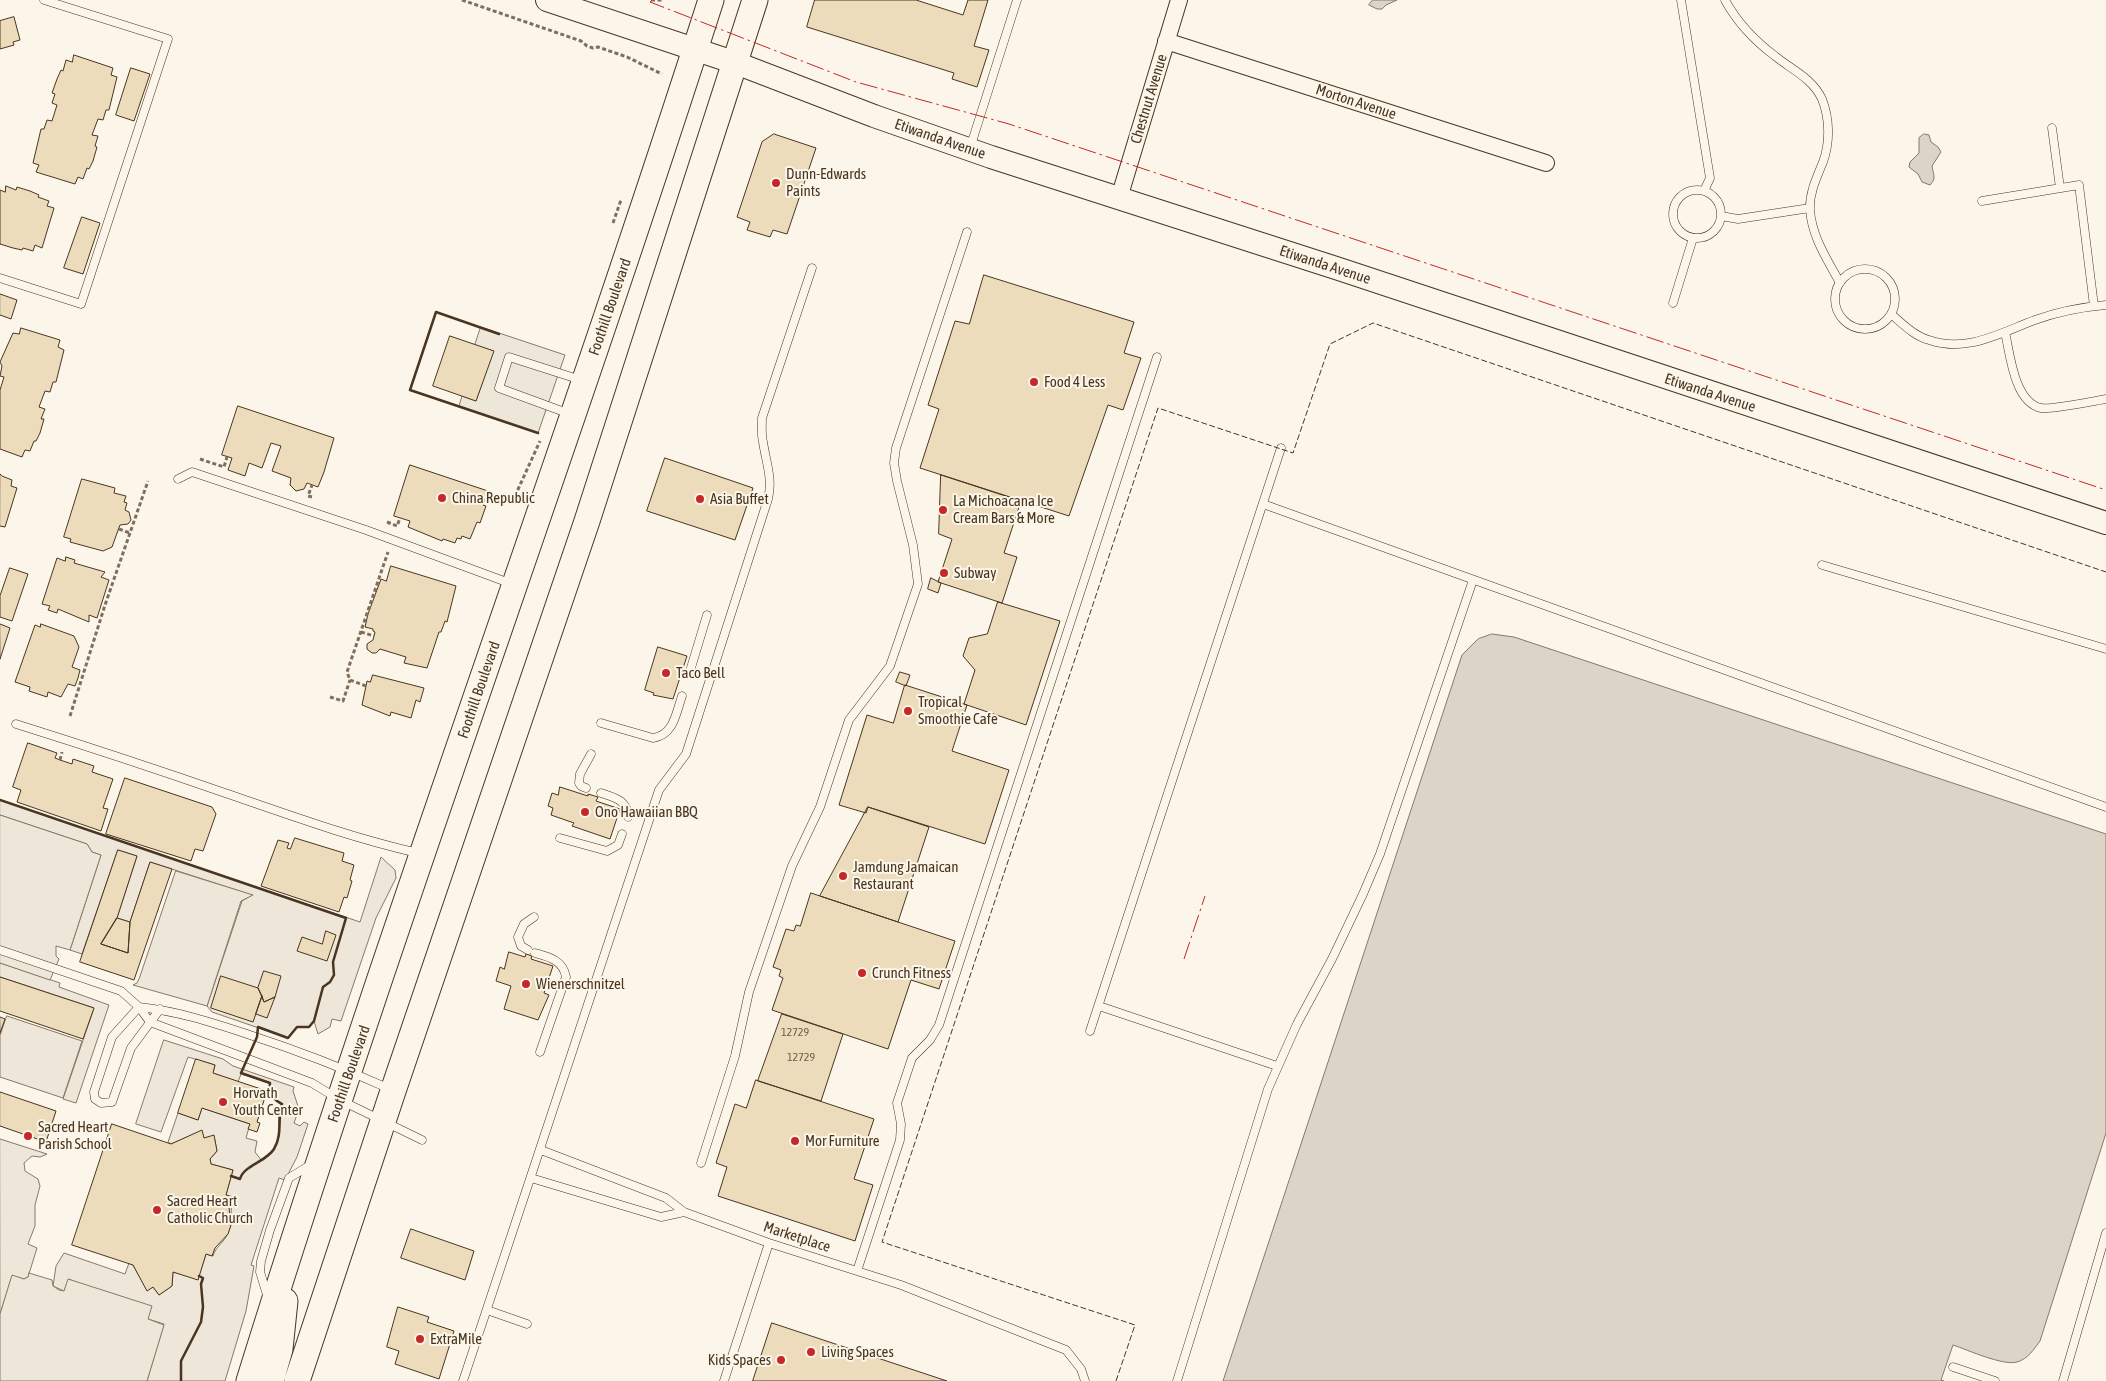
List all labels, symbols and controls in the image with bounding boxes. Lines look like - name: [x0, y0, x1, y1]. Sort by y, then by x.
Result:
- street label: Chestnut Avenue: [1127, 52, 1171, 146]
- street label: Morton Avenue: [1314, 81, 1398, 123]
- street label: Etiwanda Avenue: [892, 115, 988, 163]
- place label: Dunn-Edwards Paints: [786, 165, 866, 200]
- marker: Dunn-Edwards Paints: [770, 177, 782, 189]
- street label: Etiwanda Avenue: [1277, 242, 1373, 288]
- street label: Foothill Boulevard: [585, 256, 635, 358]
- street label: Etiwanda Avenue: [1662, 370, 1758, 416]
- place label: Food 4 Less: [1044, 373, 1105, 391]
- marker: Food 4 Less: [1028, 376, 1040, 388]
- place label: China Republic: [452, 489, 535, 507]
- place label: Asia Buffet: [710, 490, 769, 508]
- marker: China Republic: [436, 492, 448, 504]
- place label: La Michoacana Ice Cream Bars & More: [953, 492, 1055, 527]
- marker: Asia Buffet: [694, 493, 706, 505]
- marker: La Michoacana Ice Cream Bars & More: [937, 504, 949, 516]
- place label: Subway: [954, 564, 996, 582]
- marker: Subway: [938, 567, 950, 579]
- street label: Foothill Boulevard: [454, 639, 504, 741]
- place label: Taco Bell: [676, 664, 725, 682]
- marker: Taco Bell: [660, 667, 672, 679]
- place label: Tropical Smoothie Cafe: [918, 693, 998, 728]
- marker: Tropical Smoothie Cafe: [902, 705, 914, 717]
- place label: Ono Hawaiian BBQ: [595, 803, 698, 821]
- marker: Ono Hawaiian BBQ: [579, 806, 591, 818]
- place label: Jamdung Jamaican Restaurant: [853, 858, 959, 893]
- marker: Jamdung Jamaican Restaurant: [837, 870, 849, 882]
- place label: Crunch Fitness: [872, 964, 951, 982]
- marker: Crunch Fitness: [856, 967, 868, 979]
- place label: Wienerschnitzel: [536, 975, 625, 993]
- marker: Wienerschnitzel: [520, 978, 532, 990]
- street label: Foothill Boulevard: [324, 1023, 374, 1125]
- house number: 12729: [781, 1025, 809, 1039]
- house number: 12729: [787, 1050, 815, 1064]
- place label: Horvath Youth Center: [233, 1084, 303, 1119]
- marker: Horvath Youth Center: [217, 1096, 229, 1108]
- place label: Sacred Heart Parish School: [38, 1118, 112, 1153]
- marker: Sacred Heart Parish School: [22, 1130, 34, 1142]
- place label: Mor Furniture: [805, 1132, 880, 1150]
- marker: Mor Furniture: [789, 1135, 801, 1147]
- place label: Sacred Heart Catholic Church: [167, 1192, 253, 1227]
- marker: Sacred Heart Catholic Church: [151, 1204, 163, 1216]
- street label: Marketplace: [761, 1218, 833, 1256]
- place label: ExtraMile: [430, 1330, 482, 1348]
- marker: ExtraMile: [414, 1333, 426, 1345]
- place label: Living Spaces: [821, 1343, 894, 1361]
- marker: Living Spaces: [805, 1346, 817, 1358]
- place label: Kids Spaces: [708, 1351, 771, 1369]
- marker: Kids Spaces: [775, 1354, 787, 1366]

